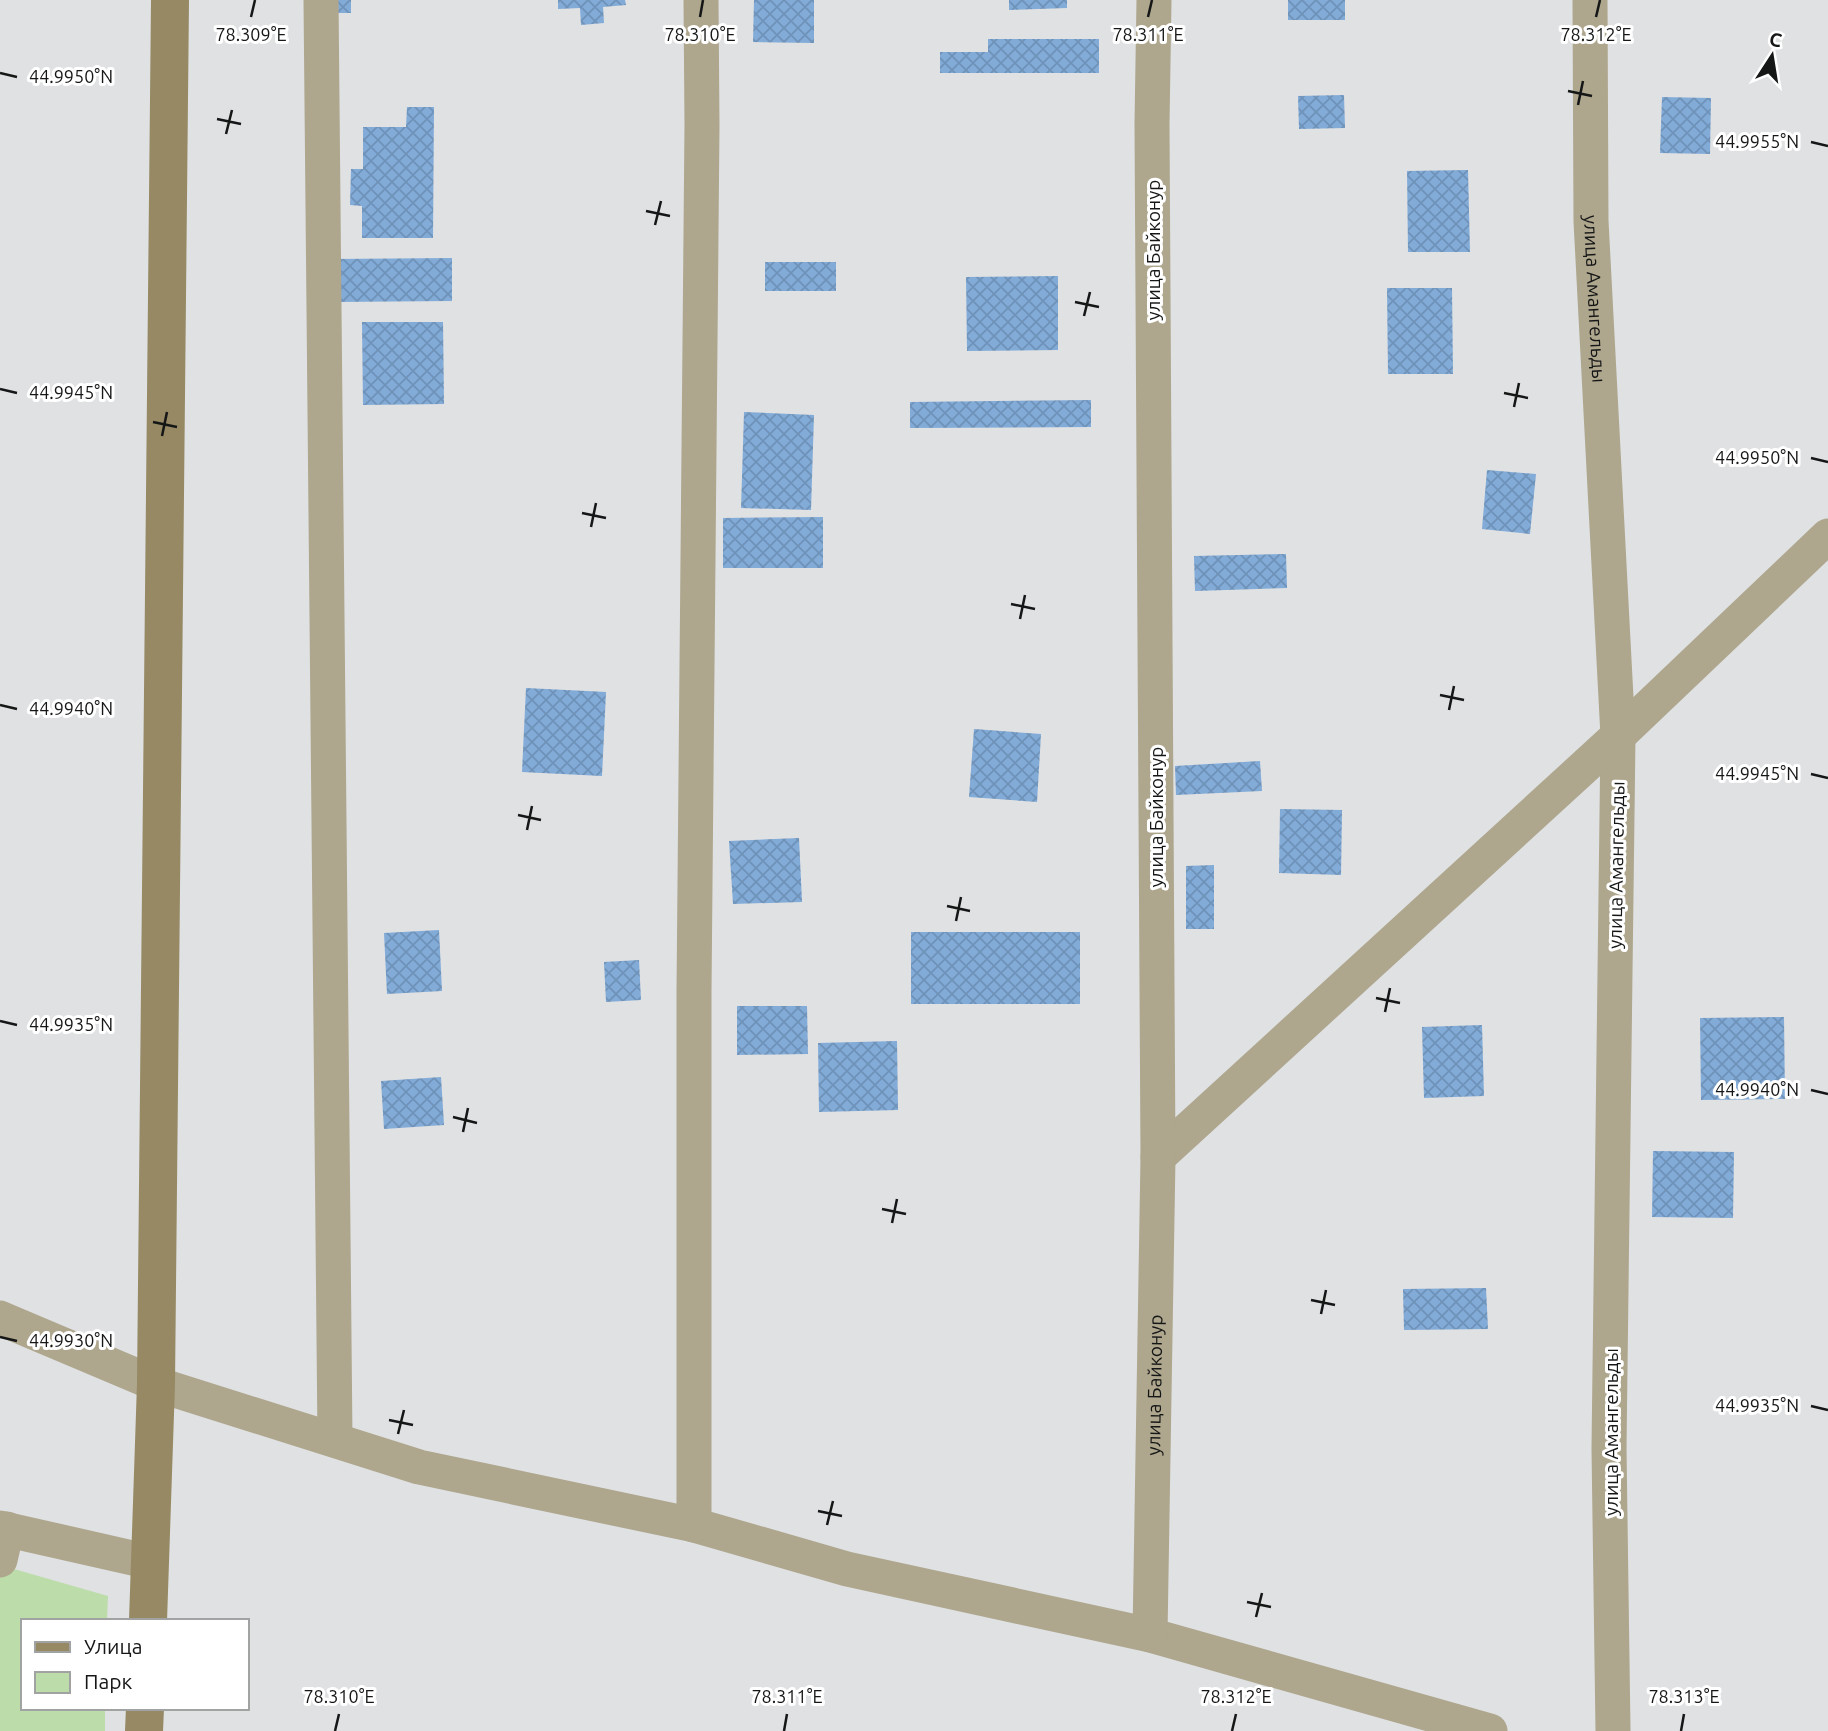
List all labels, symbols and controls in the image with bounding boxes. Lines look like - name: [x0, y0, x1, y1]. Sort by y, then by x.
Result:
- north arrow: [1737, 21, 1807, 91]
- text: 78.309°E: [215, 24, 287, 44]
- text: 78.310°E: [664, 24, 736, 44]
- text: 78.311°E: [1112, 24, 1184, 44]
- text: 78.312°E: [1560, 24, 1632, 44]
- text: С: [1767, 27, 1784, 51]
- text: 44.9950°N: [29, 66, 113, 86]
- text: 44.9955°N: [1715, 131, 1799, 151]
- street label: улица Байконур: [1142, 180, 1164, 320]
- street label: улица Амангельды: [1580, 215, 1610, 383]
- text: 44.9945°N: [29, 382, 113, 402]
- text: 44.9950°N: [1715, 447, 1799, 467]
- text: 44.9940°N: [29, 698, 113, 718]
- street label: улица Байконур: [1145, 747, 1167, 887]
- text: 44.9945°N: [1715, 763, 1799, 783]
- street label: улица Амангельды: [1604, 781, 1628, 949]
- text: 44.9935°N: [29, 1014, 113, 1034]
- text: 44.9940°N: [1715, 1079, 1799, 1099]
- street label: улица Байконур: [1142, 1314, 1166, 1456]
- text: 44.9930°N: [29, 1330, 113, 1350]
- street label: улица Амангельды: [1600, 1348, 1622, 1516]
- text: 44.9935°N: [1715, 1395, 1799, 1415]
- legend: [21, 1619, 248, 1710]
- text: Улица: [84, 1634, 142, 1658]
- text: Парк: [84, 1669, 133, 1693]
- text: 78.310°E: [303, 1686, 375, 1706]
- text: 78.311°E: [751, 1686, 823, 1706]
- text: 78.312°E: [1200, 1686, 1272, 1706]
- text: 78.313°E: [1648, 1686, 1720, 1706]

